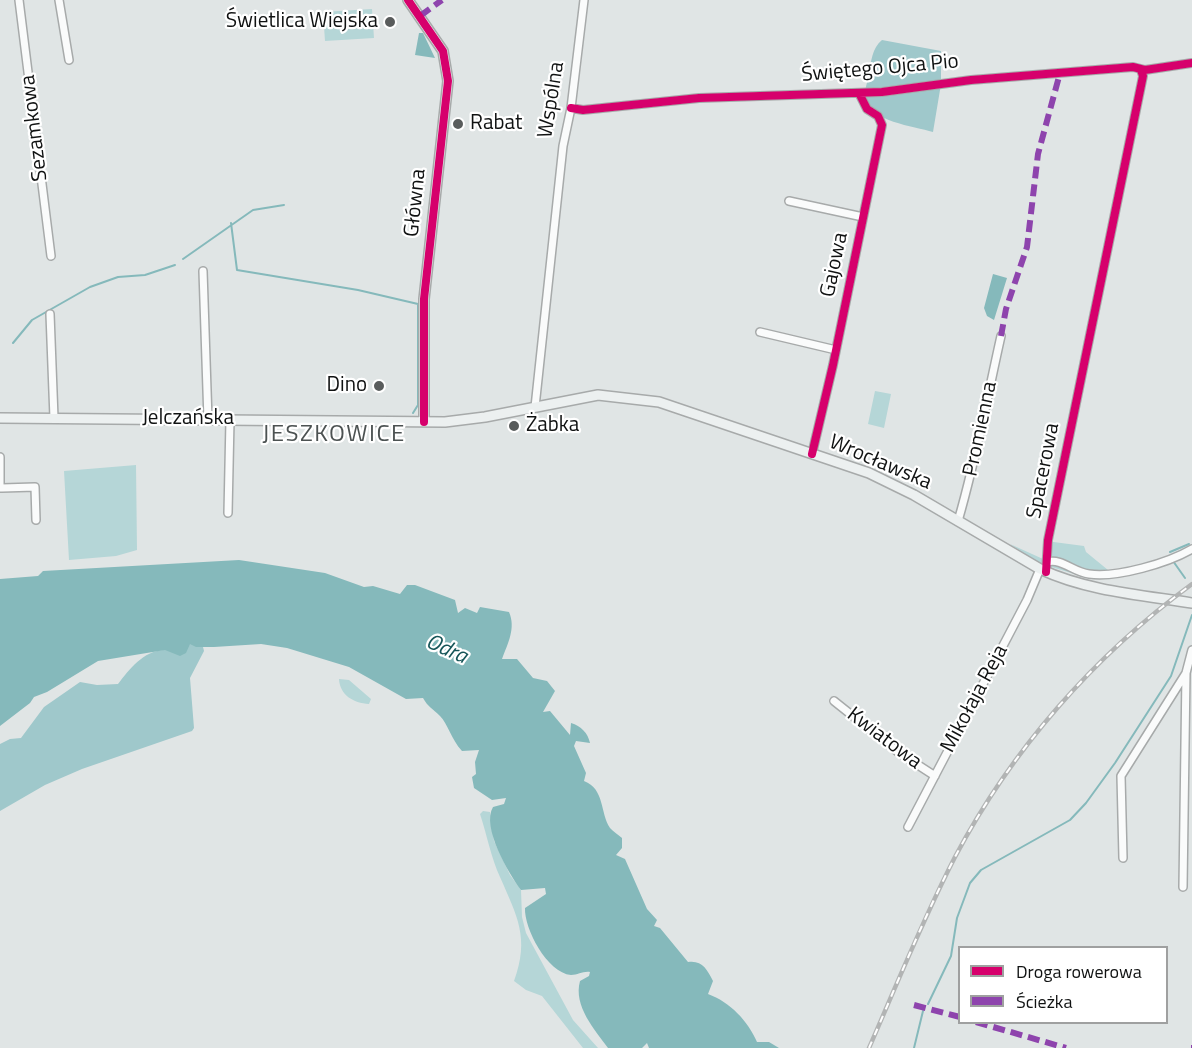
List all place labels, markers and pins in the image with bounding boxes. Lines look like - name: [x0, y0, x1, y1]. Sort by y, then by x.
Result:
- place label: Świetlica Wiejska: [226, 9, 378, 35]
- marker: Świetlica Wiejska: [383, 15, 397, 29]
- place label: Rabat: [470, 111, 522, 137]
- marker: Rabat: [451, 117, 465, 131]
- place label: Dino: [326, 373, 367, 399]
- marker: Dino: [372, 379, 386, 393]
- place label: Żabka: [526, 413, 579, 439]
- marker: Żabka: [507, 419, 521, 433]

